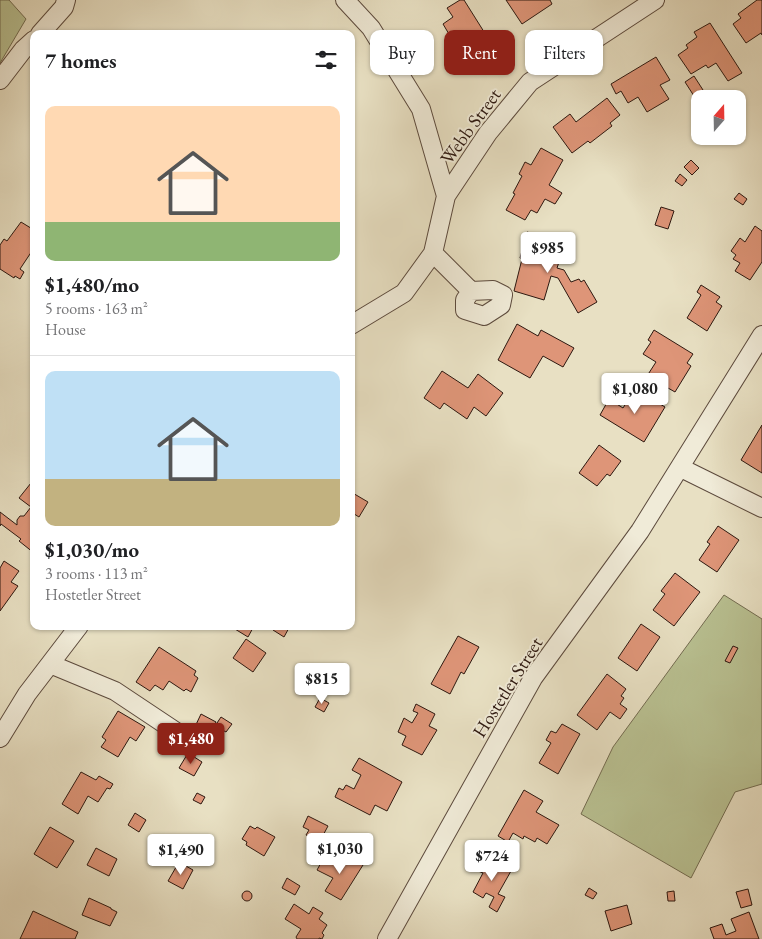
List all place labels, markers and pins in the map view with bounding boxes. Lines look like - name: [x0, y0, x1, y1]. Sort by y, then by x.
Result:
- pin: $985: [518, 232, 578, 274]
- pin: $1,080: [594, 372, 676, 415]
- pin: $815: [292, 662, 352, 705]
- pin: $1,480: [150, 722, 232, 765]
- pin: $1,030: [299, 832, 381, 875]
- pin: $1,490: [140, 834, 222, 876]
- pin: $724: [462, 840, 522, 882]

